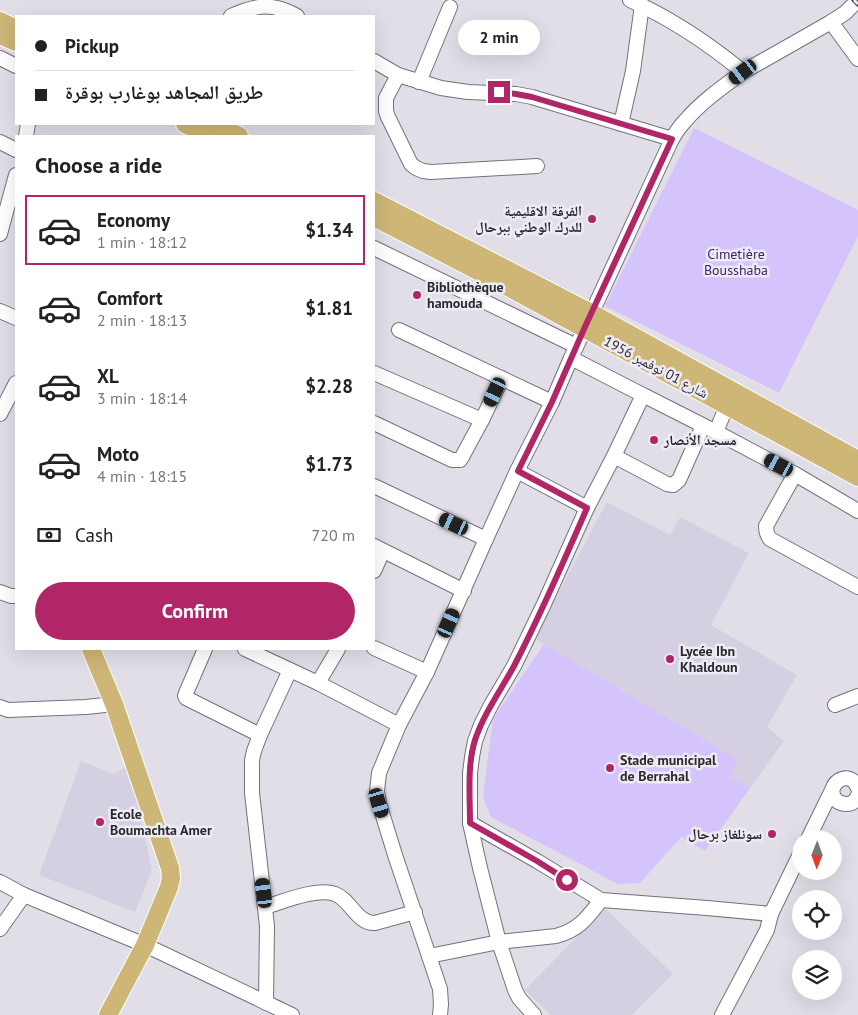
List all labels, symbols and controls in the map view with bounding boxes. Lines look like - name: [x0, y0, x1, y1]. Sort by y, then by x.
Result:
- callout: 2 min: [458, 19, 540, 54]
- text: 2 min: [479, 27, 519, 47]
- text: Pickup: [65, 34, 119, 58]
- car: [726, 57, 759, 87]
- text: طريق المجاهد بوغارب بوقرة: [65, 80, 263, 104]
- route end: [488, 81, 510, 103]
- text: Choose a ride: [35, 151, 162, 179]
- place label: الفرقة الاقليمية للدرك الوطني ببرحال: [475, 202, 582, 238]
- icon: car: [37, 208, 82, 253]
- text: Economy: [97, 208, 170, 232]
- marker: الفرقة الاقليمية للدرك الوطني ببرحال: [586, 213, 598, 225]
- text: $1.34: [305, 218, 353, 242]
- text: 1 min · 18:12: [97, 232, 187, 252]
- park label: Cimetière Bousshaba: [704, 245, 768, 279]
- place label: Bibliothèque hamouda: [427, 278, 504, 312]
- icon: car: [37, 286, 82, 331]
- text: Comfort: [97, 286, 163, 310]
- marker: Bibliothèque hamouda: [411, 289, 423, 301]
- text: $1.81: [305, 296, 353, 320]
- text: 2 min · 18:13: [97, 310, 187, 330]
- street label: شارع 01 نوفمبر 1956: [600, 332, 711, 403]
- icon: car: [37, 364, 82, 409]
- text: XL: [97, 364, 119, 388]
- text: $2.28: [305, 374, 353, 398]
- car: [481, 375, 508, 409]
- text: 3 min · 18:14: [97, 388, 187, 408]
- place label: مسجد الأنصار: [663, 431, 737, 449]
- marker: مسجد الأنصار: [648, 434, 660, 446]
- icon: car: [37, 442, 82, 487]
- text: Moto: [97, 442, 139, 466]
- car: [762, 451, 795, 479]
- text: $1.73: [305, 452, 353, 476]
- text: 4 min · 18:15: [97, 466, 187, 486]
- car: [437, 511, 470, 537]
- icon: cash: [35, 521, 63, 549]
- text: Cash: [75, 523, 113, 547]
- text: 720 m: [312, 525, 355, 545]
- button: Confirm: [35, 582, 355, 640]
- car: [436, 606, 461, 640]
- place label: Lycée Ibn Khaldoun: [680, 642, 738, 676]
- marker: Lycée Ibn Khaldoun: [664, 653, 676, 665]
- place label: Stade municipal de Berrahal: [620, 751, 717, 785]
- marker: Stade municipal de Berrahal: [604, 762, 616, 774]
- car: [367, 786, 390, 820]
- place label: Ecole Boumachta Amer: [110, 805, 212, 839]
- marker: Ecole Boumachta Amer: [94, 816, 106, 828]
- place label: سونلغاز برحال: [688, 825, 762, 843]
- marker: سونلغاز برحال: [766, 828, 778, 840]
- north arrow: [792, 830, 842, 880]
- map controls: [792, 830, 842, 1000]
- route start: [556, 869, 578, 891]
- car: [254, 877, 273, 909]
- button: locate: [792, 890, 842, 940]
- button: layers: [792, 950, 842, 1000]

